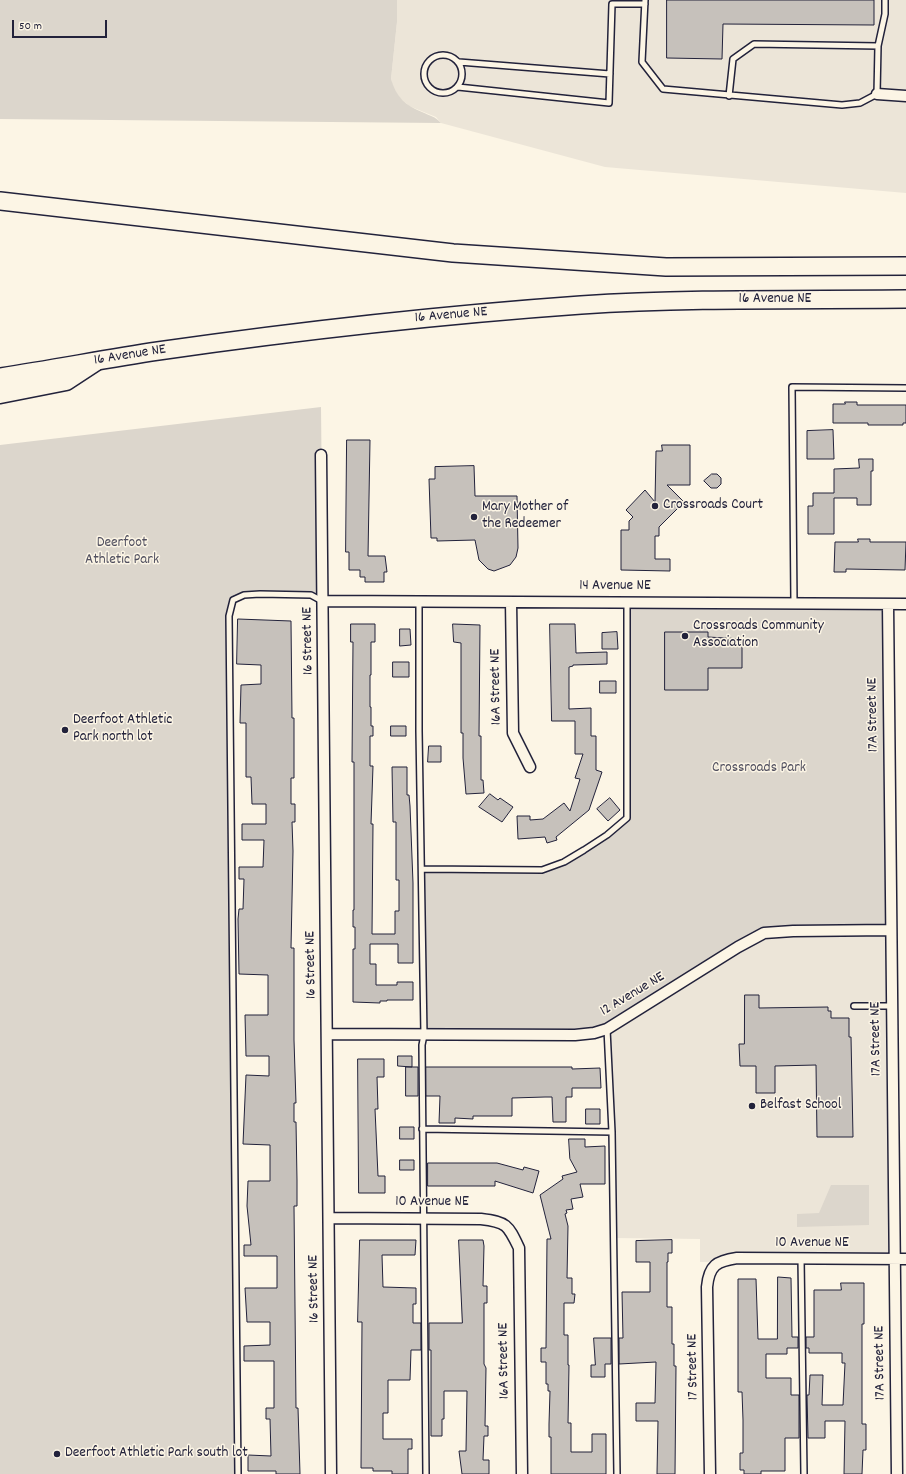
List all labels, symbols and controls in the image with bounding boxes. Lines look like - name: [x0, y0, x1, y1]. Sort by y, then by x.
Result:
- scale bar: [14, 12, 109, 38]
- text: 50 m: [19, 18, 42, 35]
- street label: 16 Avenue NE: [739, 291, 811, 309]
- street label: 16 Avenue NE: [414, 304, 488, 328]
- street label: 16 Avenue NE: [93, 341, 167, 371]
- place label: Crossroads Court: [663, 497, 763, 515]
- place label: Mary Mother of the Redeemer: [482, 499, 568, 534]
- marker: Crossroads Court: [650, 501, 660, 511]
- marker: Mary Mother of the Redeemer: [469, 512, 479, 522]
- park label: Deerfoot Athletic Park: [85, 535, 159, 570]
- street label: 14 Avenue NE: [579, 578, 651, 596]
- street label: 16 Street NE: [299, 607, 319, 675]
- place label: Crossroads Community Association: [693, 618, 824, 653]
- marker: Crossroads Community Association: [680, 631, 690, 641]
- street label: 16A Street NE: [487, 649, 507, 725]
- street label: 17A Street NE: [864, 677, 884, 753]
- place label: Deerfoot Athletic Park north lot: [73, 712, 172, 747]
- marker: Deerfoot Athletic Park north lot: [60, 725, 70, 735]
- park label: Crossroads Park: [712, 760, 806, 778]
- street label: 16 Street NE: [302, 931, 322, 999]
- street label: 12 Avenue NE: [598, 969, 668, 1021]
- street label: 17A Street NE: [867, 1001, 887, 1077]
- place label: Belfast School: [760, 1097, 841, 1115]
- marker: Belfast School: [747, 1101, 757, 1111]
- street label: 10 Avenue NE: [395, 1194, 469, 1212]
- street label: 10 Avenue NE: [775, 1235, 849, 1253]
- street label: 16 Street NE: [305, 1255, 325, 1323]
- street label: 16A Street NE: [495, 1323, 515, 1399]
- street label: 17A Street NE: [871, 1325, 891, 1401]
- street label: 17 Street NE: [684, 1334, 704, 1400]
- place label: Deerfoot Athletic Park south lot: [65, 1445, 248, 1463]
- marker: Deerfoot Athletic Park south lot: [52, 1449, 62, 1459]

